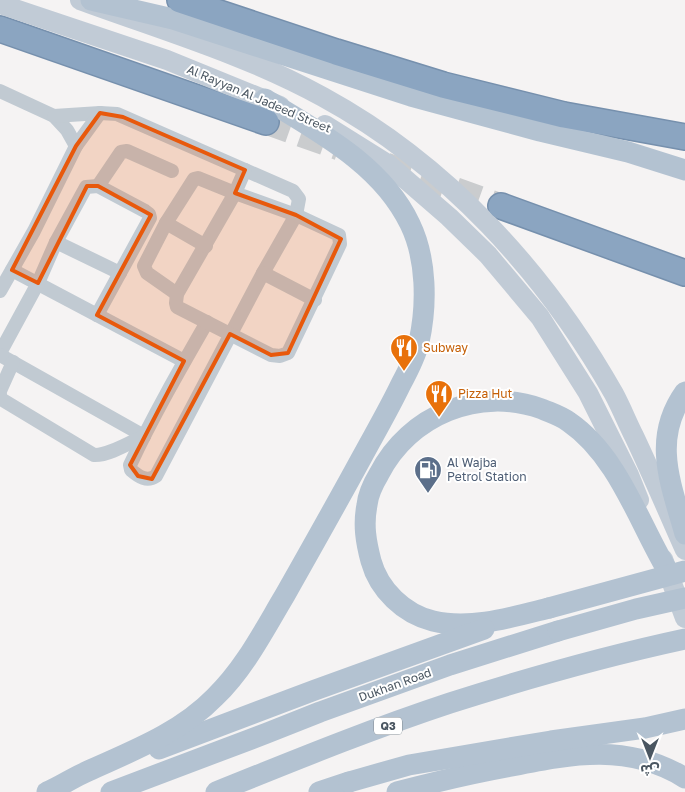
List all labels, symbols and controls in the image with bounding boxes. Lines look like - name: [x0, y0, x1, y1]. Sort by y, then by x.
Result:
- street label: Al Rayyan Al Jadeed Street: [185, 61, 334, 136]
- restaurant icon: Subway: [389, 333, 419, 372]
- place label: Subway: [423, 340, 468, 355]
- restaurant icon: Pizza Hut: [424, 379, 454, 418]
- place label: Pizza Hut: [458, 386, 513, 401]
- fuel station icon: Al Wajba Petrol Station: [413, 455, 443, 494]
- place label: Al Wajba Petrol Station: [447, 455, 527, 484]
- street label: Dukhan Road: [356, 664, 433, 705]
- road number: Q3: [374, 718, 402, 734]
- north arrow: [625, 732, 675, 782]
- text: ش: [640, 762, 660, 779]

